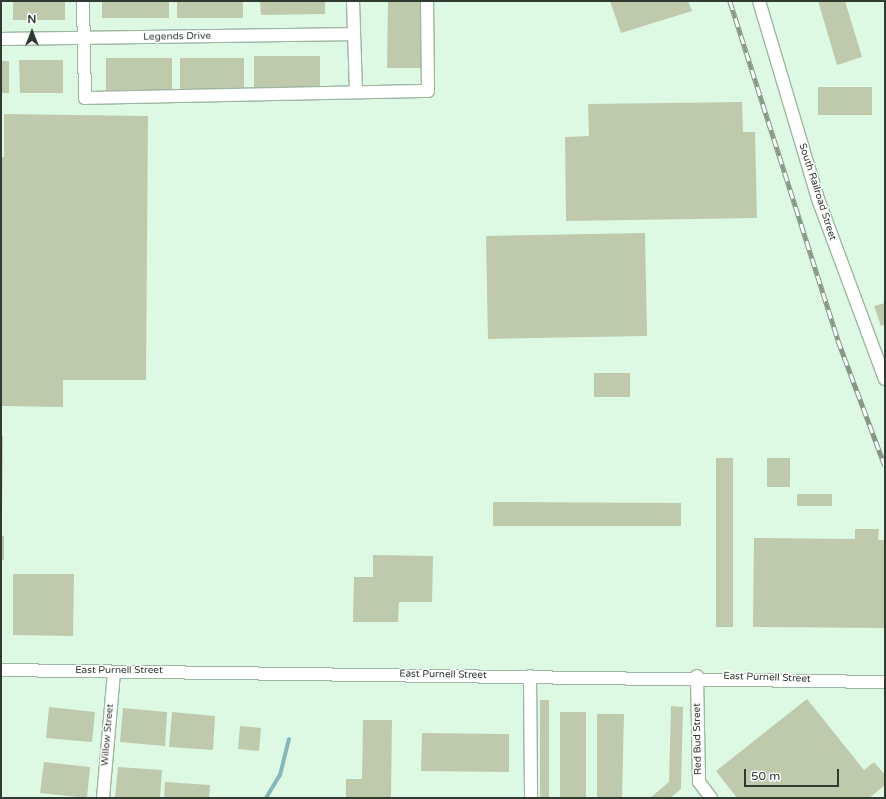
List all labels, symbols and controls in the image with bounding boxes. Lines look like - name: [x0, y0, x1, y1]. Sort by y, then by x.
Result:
- north arrow: [12, 12, 52, 52]
- text: N: [28, 13, 36, 26]
- street label: Legends Drive: [143, 30, 211, 44]
- street label: South Railroad Street: [796, 142, 838, 242]
- street label: East Purnell Street: [75, 665, 163, 677]
- street label: East Purnell Street: [399, 668, 487, 682]
- street label: East Purnell Street: [723, 670, 811, 686]
- street label: Willow Street: [99, 703, 117, 767]
- street label: Red Bud Street: [691, 703, 705, 775]
- scale bar: [746, 761, 841, 787]
- text: 50 m: [751, 769, 780, 783]

